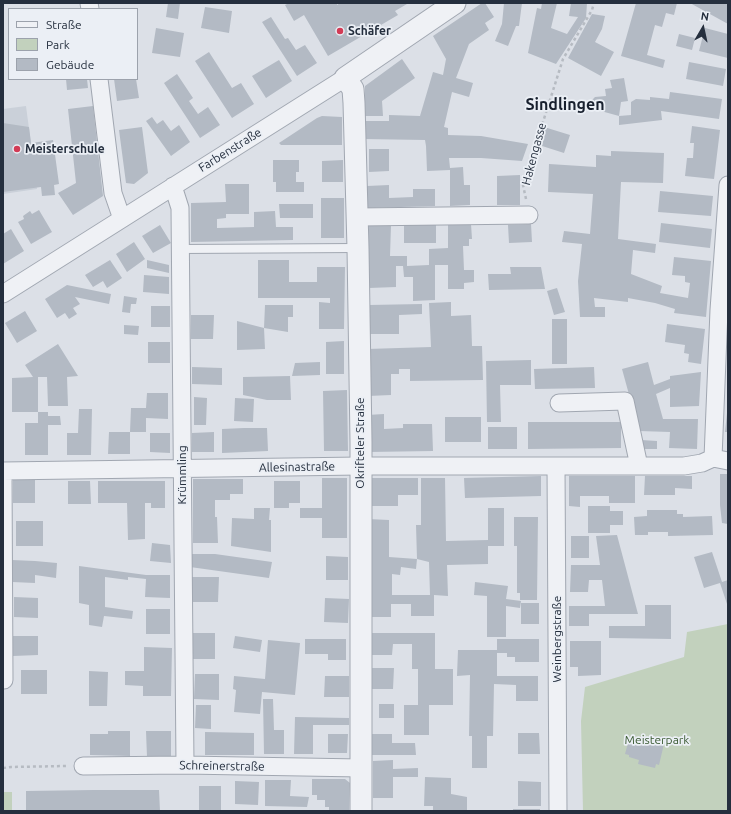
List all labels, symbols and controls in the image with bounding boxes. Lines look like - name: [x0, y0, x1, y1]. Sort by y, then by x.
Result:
- legend: [8, 8, 138, 80]
- north arrow: [683, 8, 723, 48]
- text: N: [700, 10, 710, 23]
- text: Straße: [46, 18, 82, 31]
- place label: Schäfer: [348, 24, 391, 38]
- marker: Schäfer: [335, 26, 345, 36]
- text: Park: [46, 38, 70, 51]
- text: Gebäude: [46, 58, 94, 71]
- district label: Sindlingen: [525, 95, 605, 115]
- street label: Hakengasse: [519, 121, 549, 187]
- street label: Farbenstraße: [196, 125, 264, 175]
- place label: Meisterschule: [25, 142, 105, 156]
- marker: Meisterschule: [12, 144, 22, 154]
- street label: Okrifteler Straße: [353, 397, 367, 489]
- street label: Krümmling: [175, 445, 189, 505]
- street label: Allesinastraße: [259, 459, 335, 475]
- street label: Weinbergstraße: [550, 596, 564, 682]
- park label: Meisterpark: [625, 733, 689, 747]
- street label: Schreinerstraße: [179, 758, 265, 774]

